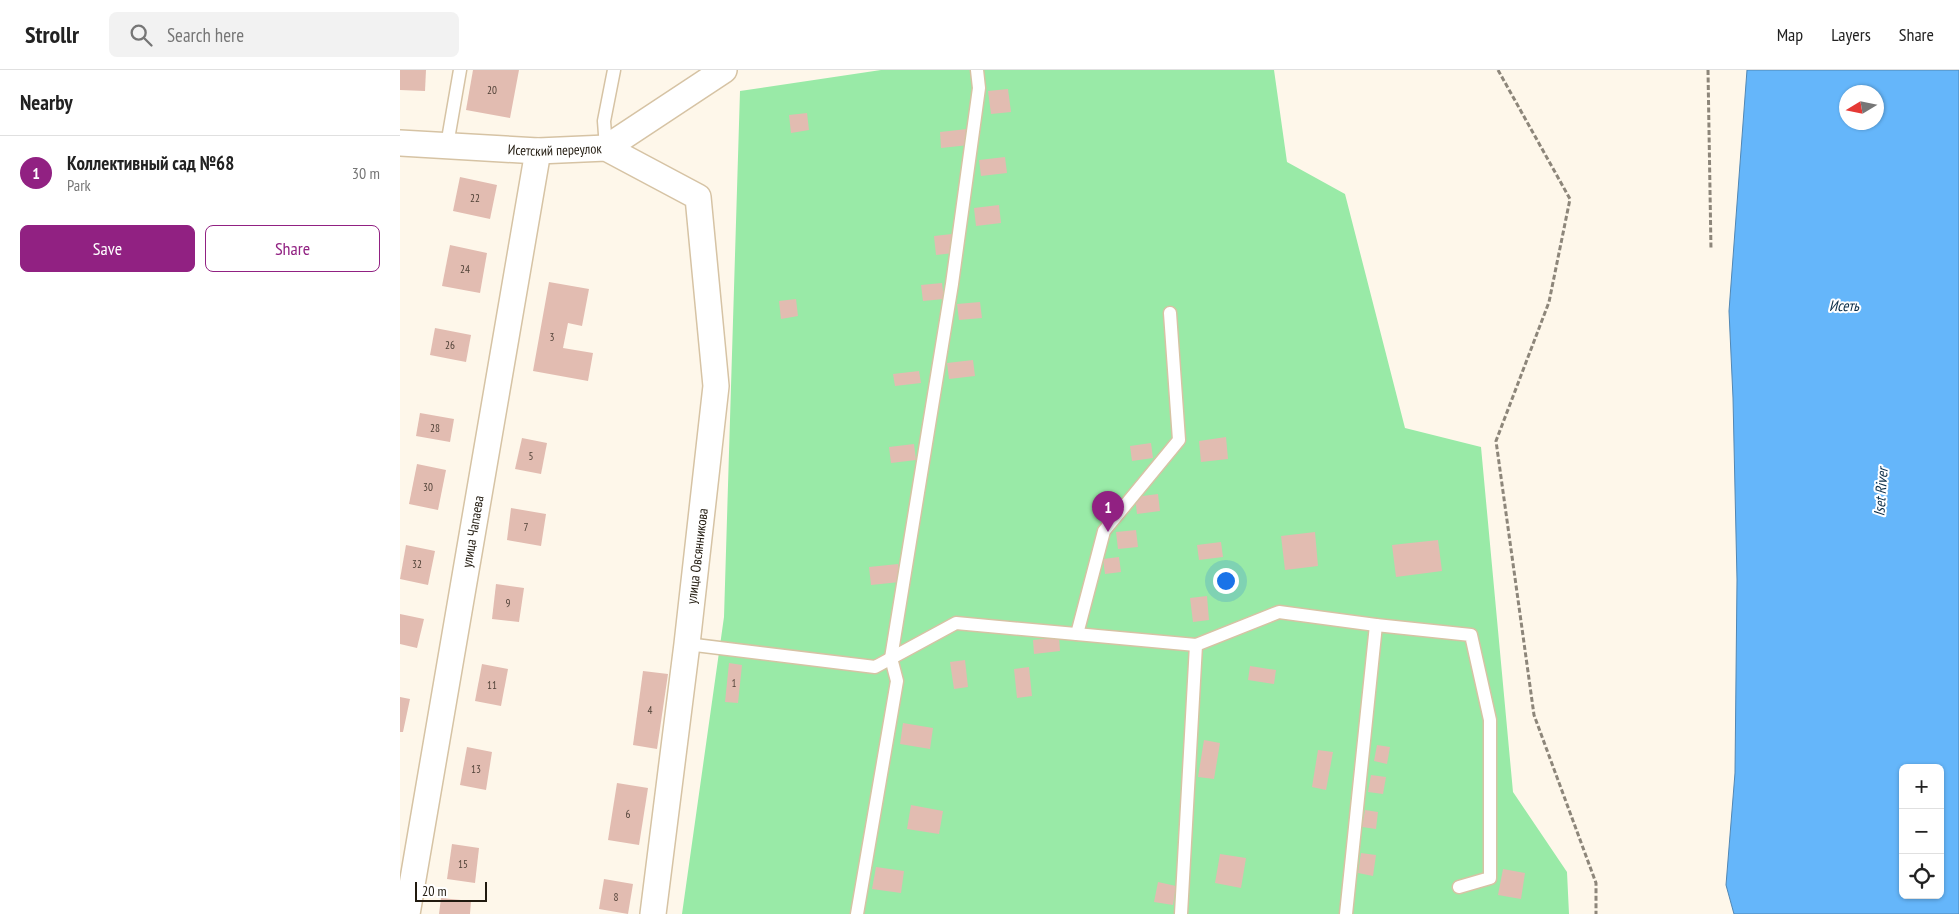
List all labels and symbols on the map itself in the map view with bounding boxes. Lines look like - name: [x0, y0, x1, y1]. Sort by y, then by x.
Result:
- house number: 20: [487, 83, 497, 97]
- north arrow: [1839, 85, 1884, 130]
- street label: Исетский переулок: [507, 139, 603, 160]
- house number: 22: [470, 191, 480, 205]
- house number: 24: [460, 262, 470, 276]
- water label: Исеть: [1829, 296, 1860, 315]
- house number: 3: [550, 330, 555, 344]
- house number: 26: [445, 338, 455, 352]
- house number: 28: [430, 421, 440, 435]
- house number: 5: [529, 449, 534, 463]
- water label: Iset River: [1869, 465, 1892, 517]
- house number: 30: [423, 480, 433, 494]
- pin: 1: [1092, 491, 1124, 532]
- street label: улица Чапаева: [458, 494, 488, 569]
- street label: улица Овсянникова: [682, 507, 712, 605]
- house number: 7: [524, 520, 529, 534]
- house number: 32: [412, 557, 422, 571]
- your location: [1213, 568, 1239, 594]
- house number: 9: [506, 596, 511, 610]
- house number: 1: [732, 676, 737, 690]
- house number: 11: [487, 678, 497, 692]
- house number: 4: [648, 703, 653, 717]
- house number: 13: [471, 762, 481, 776]
- house number: 6: [626, 807, 631, 821]
- house number: 15: [458, 857, 468, 871]
- scale bar: [415, 879, 488, 902]
- house number: 8: [614, 890, 619, 904]

